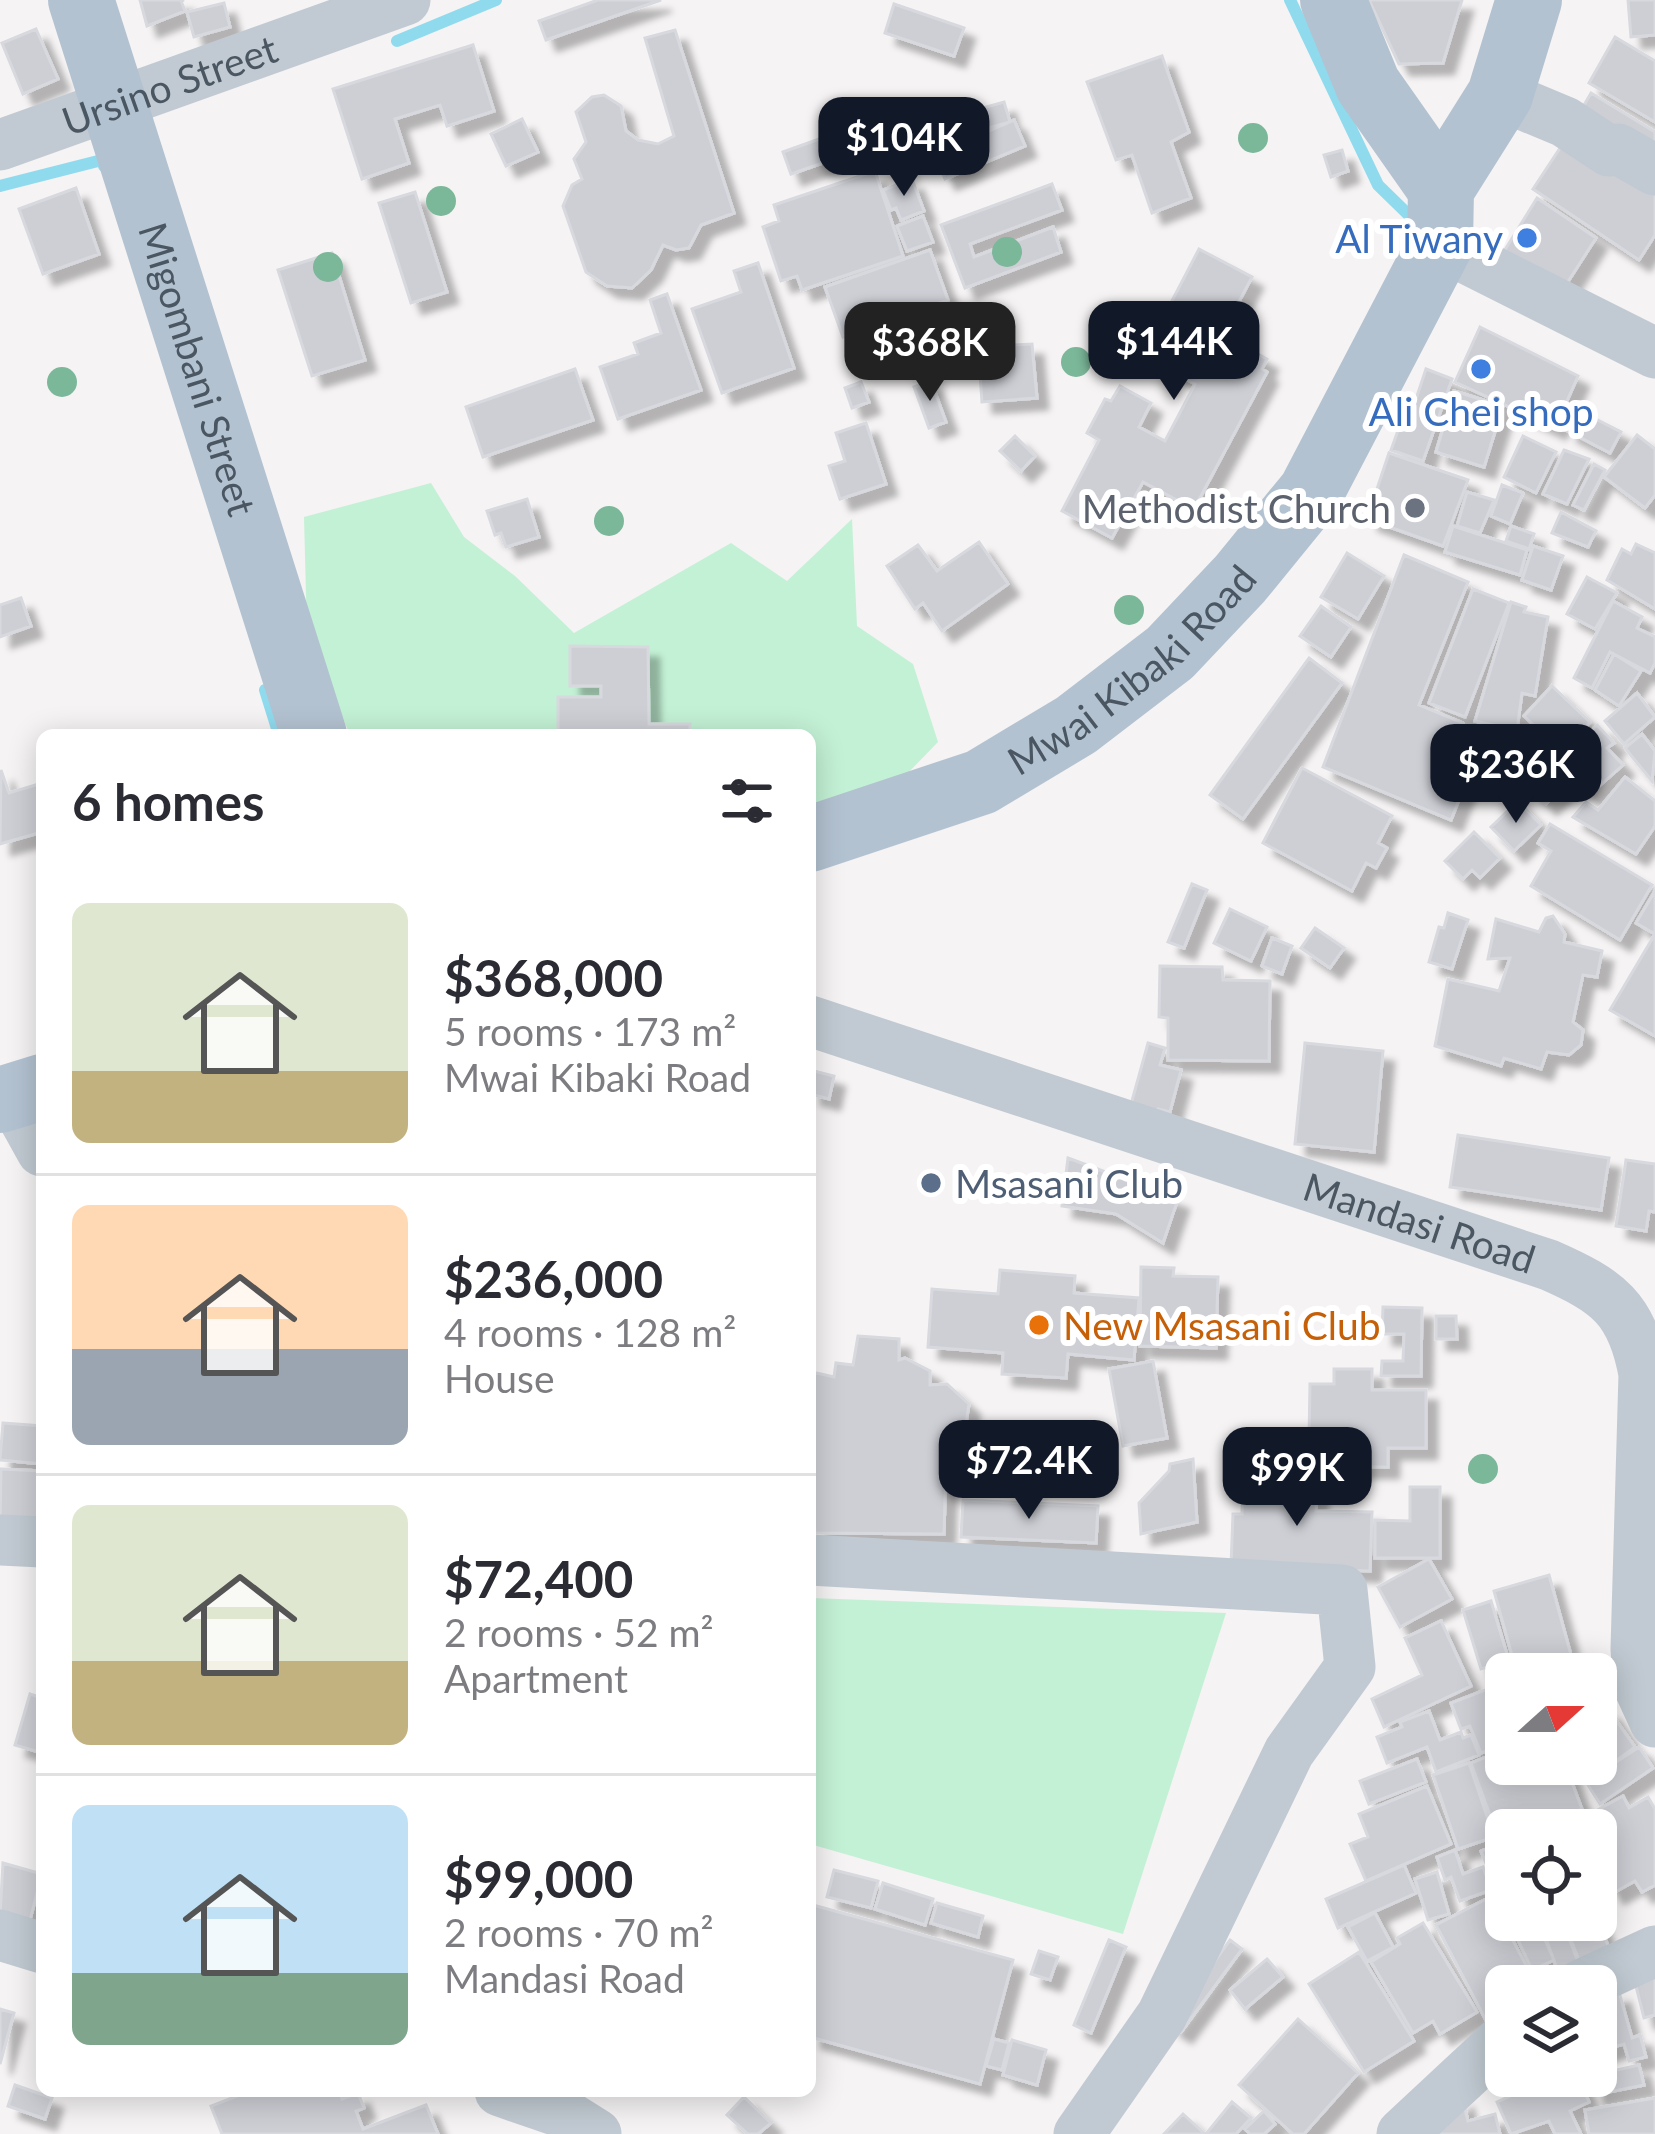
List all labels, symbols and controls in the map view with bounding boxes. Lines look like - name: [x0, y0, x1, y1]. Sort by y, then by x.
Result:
- street label: Ursino Street: [56, 25, 283, 144]
- pin: $104K: [820, 97, 988, 199]
- text: $104K: [845, 113, 963, 159]
- place label: Al Tiwany: [1335, 215, 1503, 261]
- street label: Migombani Street: [130, 217, 266, 521]
- marker: Al Tiwany: [1514, 225, 1540, 251]
- pin: $144K: [1090, 301, 1258, 403]
- pin: $368K: [846, 302, 1014, 404]
- text: $144K: [1115, 317, 1233, 363]
- text: $368K: [871, 318, 989, 364]
- marker: Ali Chei shop: [1468, 356, 1494, 382]
- place label: Ali Chei shop: [1368, 388, 1594, 434]
- place label: Methodist Church: [1082, 485, 1391, 531]
- marker: Methodist Church: [1402, 495, 1428, 521]
- street label: Mwai Kibaki Road: [999, 556, 1265, 784]
- pin: $236K: [1432, 724, 1600, 826]
- text: $236K: [1457, 740, 1575, 786]
- icon: filters: [714, 768, 780, 834]
- text: 6 homes: [72, 771, 264, 832]
- text: $368,000: [444, 947, 663, 1008]
- icon: home: [168, 951, 312, 1095]
- text: 5 rooms · 173 m²: [444, 1008, 736, 1054]
- text: Mwai Kibaki Road: [444, 1054, 751, 1100]
- place label: Msasani Club: [955, 1160, 1183, 1206]
- street label: Mandasi Road: [1298, 1163, 1541, 1282]
- marker: Msasani Club: [918, 1170, 944, 1196]
- text: $236,000: [444, 1248, 663, 1309]
- icon: home: [168, 1253, 312, 1397]
- place label: New Msasani Club: [1063, 1302, 1381, 1348]
- text: 4 rooms · 128 m²: [444, 1309, 736, 1355]
- marker: New Msasani Club: [1026, 1312, 1052, 1338]
- text: House: [444, 1355, 555, 1401]
- pin: $72.4K: [931, 1420, 1127, 1522]
- pin: $99K: [1226, 1427, 1368, 1529]
- text: $72.4K: [966, 1436, 1092, 1482]
- text: $99K: [1250, 1443, 1344, 1489]
- text: $72,400: [444, 1548, 633, 1609]
- icon: home: [168, 1553, 312, 1697]
- text: 2 rooms · 52 m²: [444, 1609, 714, 1655]
- north arrow: [1485, 1653, 1617, 1785]
- map controls: [1485, 1653, 1617, 2097]
- text: Apartment: [444, 1655, 628, 1701]
- button: locate: [1485, 1809, 1617, 1941]
- text: $99,000: [444, 1848, 633, 1909]
- icon: home: [168, 1853, 312, 1997]
- text: 2 rooms · 70 m²: [444, 1909, 714, 1955]
- text: Mandasi Road: [444, 1955, 685, 2001]
- button: layers: [1485, 1965, 1617, 2097]

